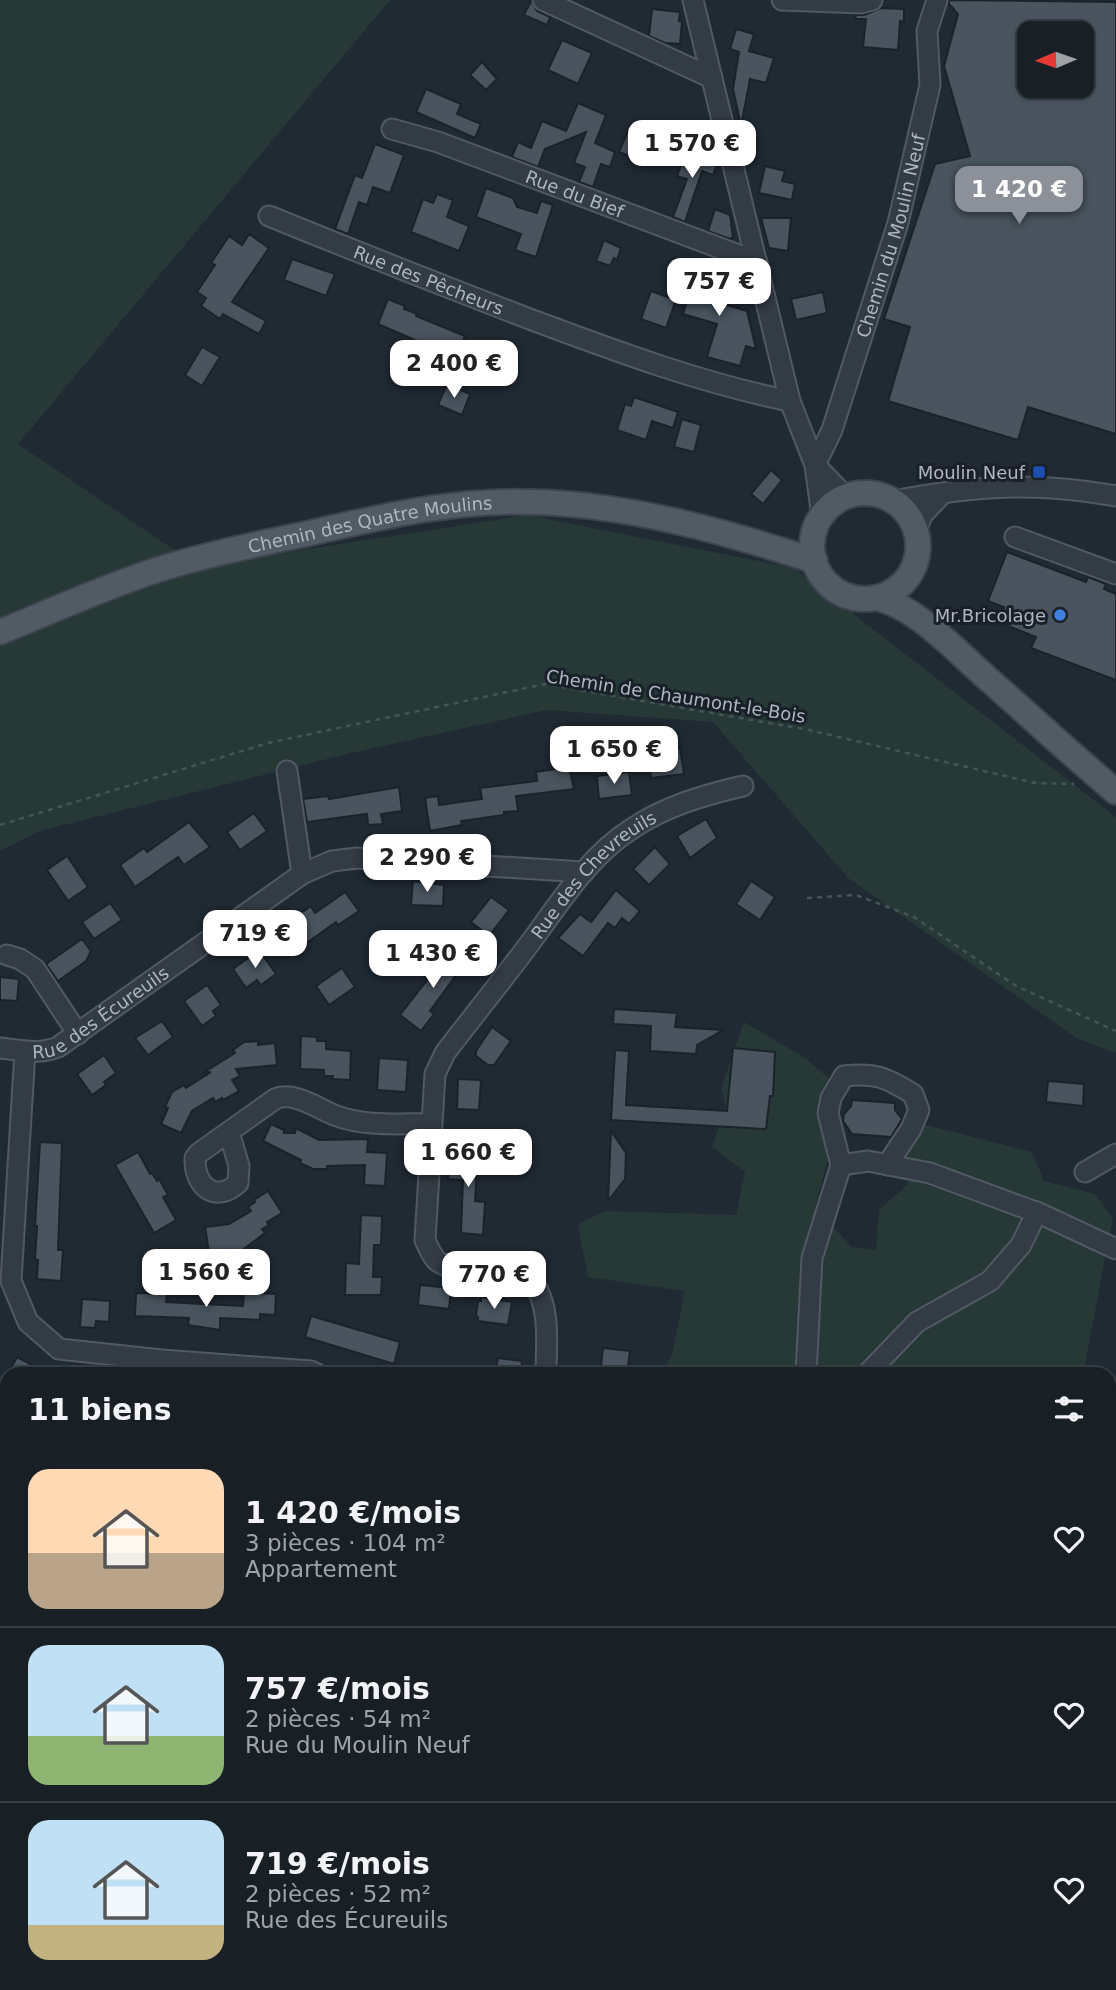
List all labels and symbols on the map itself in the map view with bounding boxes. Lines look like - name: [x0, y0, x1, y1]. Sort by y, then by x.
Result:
- north arrow: [1017, 21, 1094, 98]
- pin: 1 570 €: [627, 120, 757, 180]
- street label: Chemin du Moulin Neuf: [852, 131, 929, 340]
- street label: Rue du Bief: [523, 165, 628, 222]
- pin: 1 420 €: [954, 166, 1084, 226]
- street label: Rue des Pêcheurs: [351, 241, 507, 319]
- pin: 757 €: [670, 258, 768, 318]
- pin: 2 400 €: [389, 340, 519, 400]
- place label: Moulin Neuf: [918, 462, 1026, 483]
- marker: Moulin Neuf: [1031, 464, 1047, 480]
- street label: Chemin des Quatre Moulins: [246, 492, 493, 557]
- place label: Mr.Bricolage: [935, 605, 1046, 626]
- marker: Mr.Bricolage: [1052, 607, 1068, 623]
- street label: Chemin de Chaumont-le-Bois: [545, 665, 807, 727]
- pin: 1 650 €: [549, 726, 679, 786]
- street label: Rue des Chevreuils: [526, 806, 659, 943]
- pin: 2 290 €: [362, 834, 492, 894]
- pin: 719 €: [206, 911, 304, 970]
- pin: 1 430 €: [368, 930, 498, 990]
- street label: Rue des Écureuils: [32, 962, 172, 1062]
- pin: 1 660 €: [403, 1130, 533, 1189]
- pin: 1 560 €: [141, 1250, 271, 1309]
- pin: 770 €: [445, 1252, 543, 1311]

